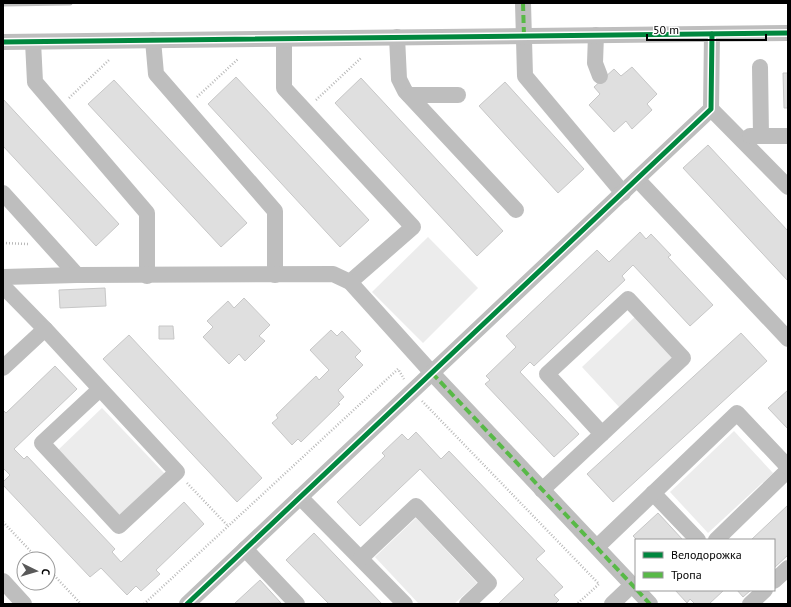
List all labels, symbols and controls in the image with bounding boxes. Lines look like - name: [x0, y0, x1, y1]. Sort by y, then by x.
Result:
- scale bar: [647, 16, 766, 42]
- text: 50 m: [653, 22, 679, 37]
- legend: [635, 539, 775, 591]
- text: Велодорожка: [671, 547, 742, 562]
- north arrow: [16, 551, 56, 591]
- text: Тропа: [671, 567, 702, 582]
- text: С: [39, 568, 53, 576]

